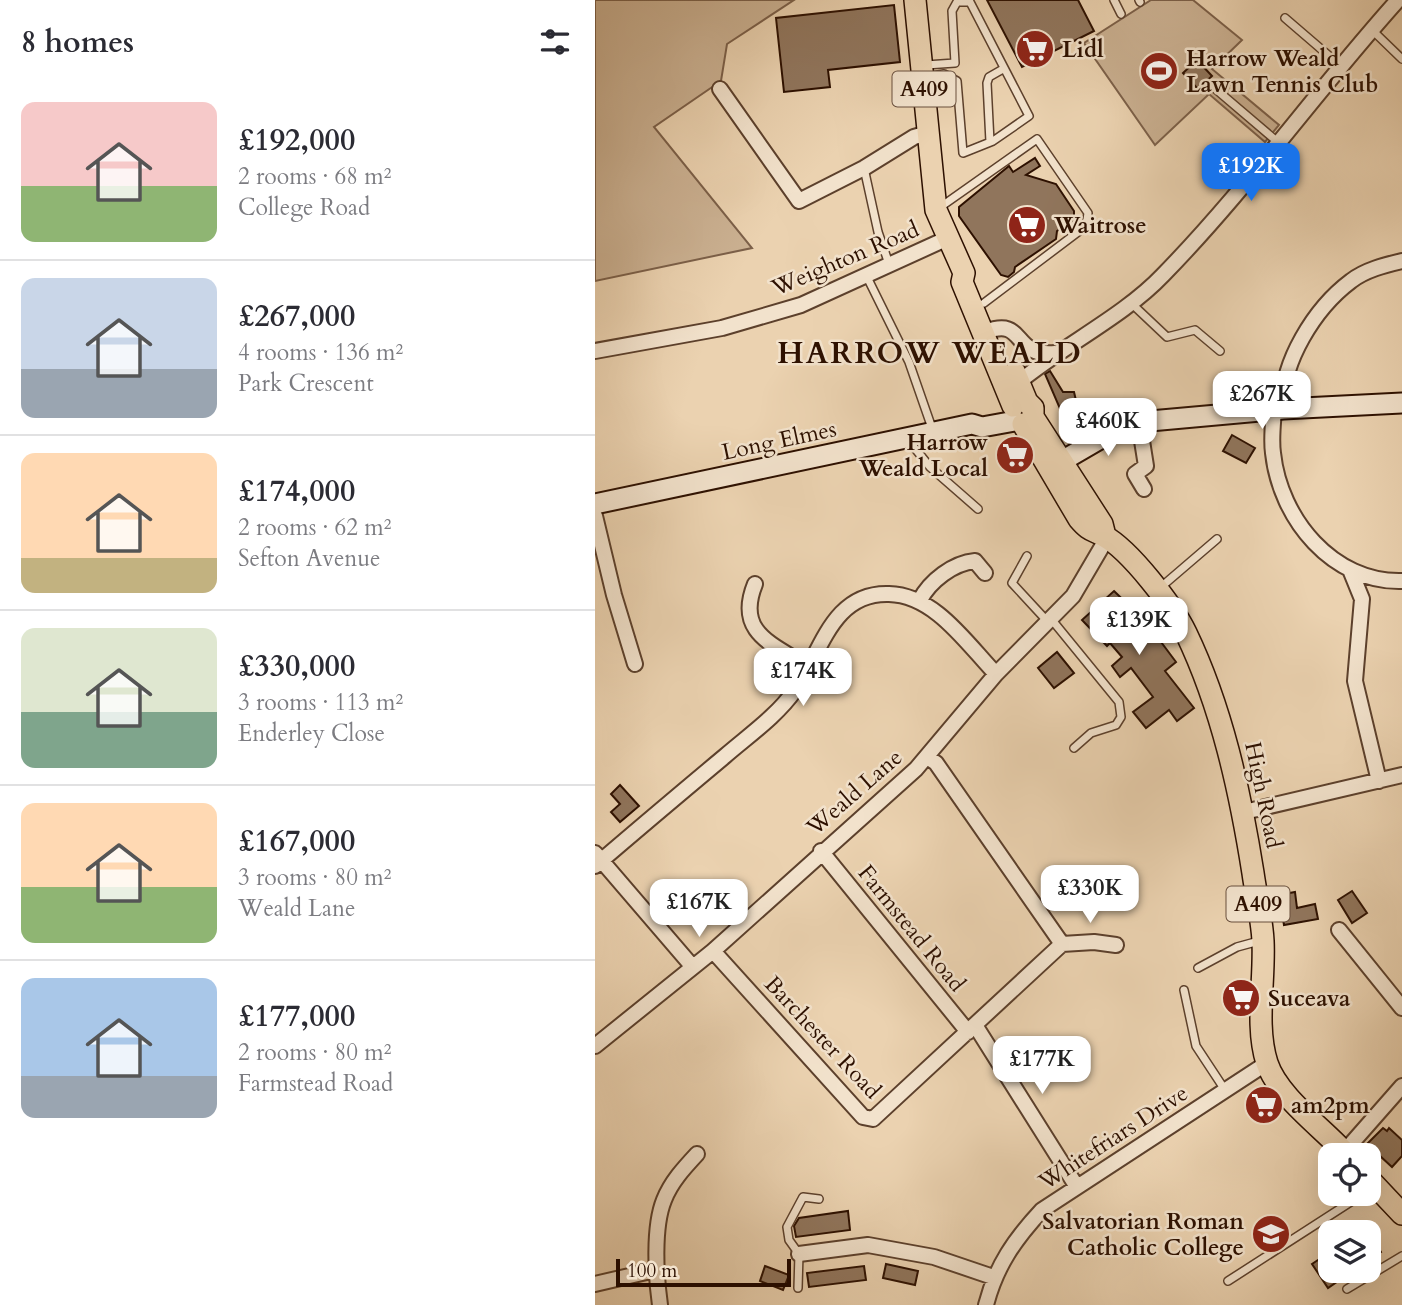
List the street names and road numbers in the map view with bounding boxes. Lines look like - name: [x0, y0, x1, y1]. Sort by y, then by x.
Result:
- road number: A409: [893, 72, 955, 106]
- street label: Weighton Road: [766, 213, 924, 304]
- street label: Long Elmes: [719, 413, 839, 468]
- street label: High Road: [1237, 739, 1290, 852]
- street label: Weald Lane: [799, 742, 909, 843]
- street label: Farmstead Road: [851, 858, 973, 999]
- road number: A409: [1227, 886, 1289, 922]
- street label: Barchester Road: [757, 969, 888, 1106]
- street label: Whitefriars Drive: [1032, 1078, 1194, 1198]

